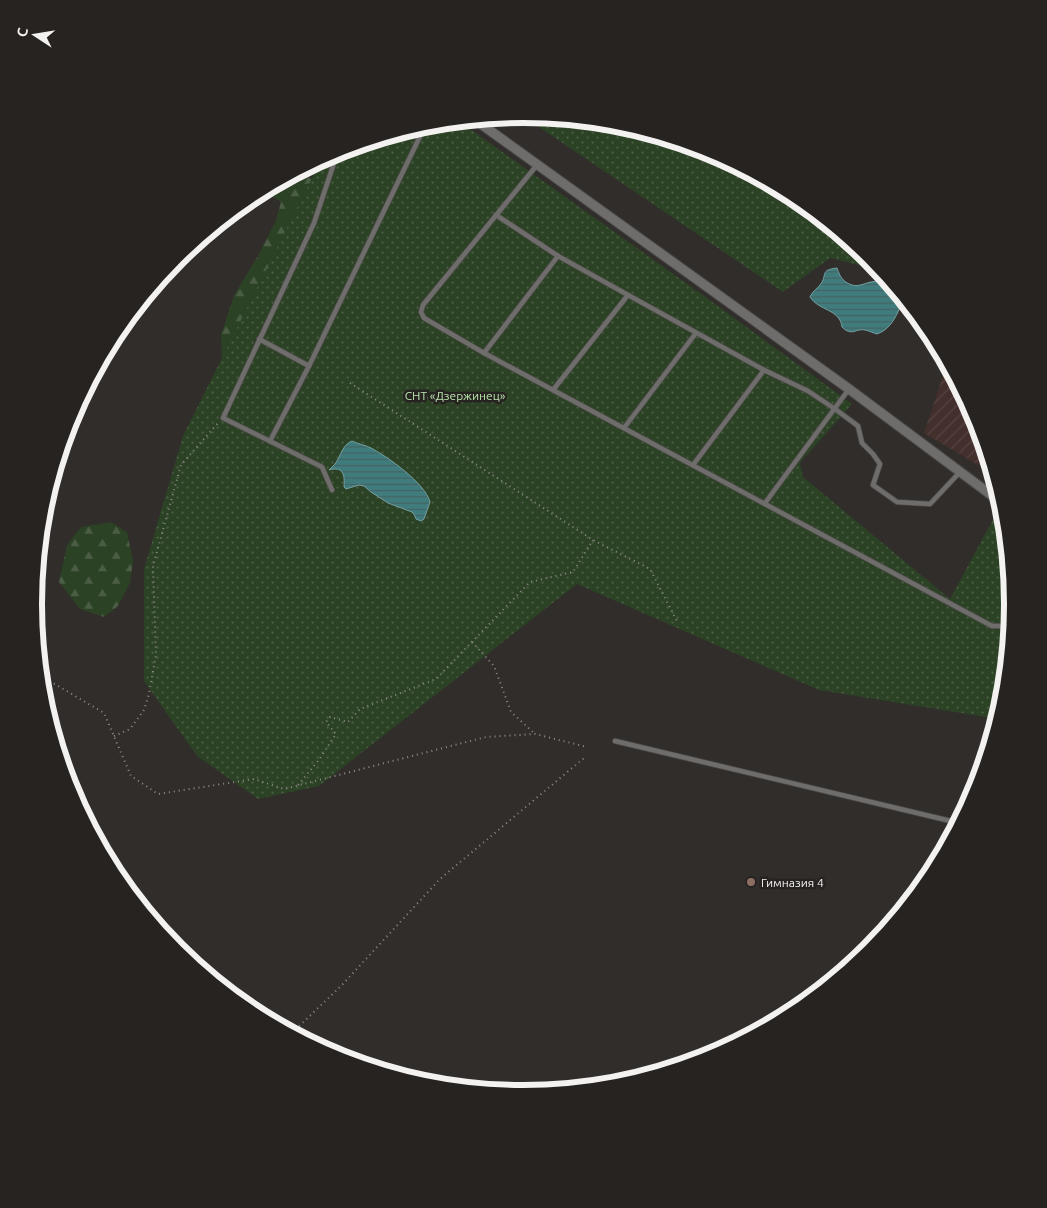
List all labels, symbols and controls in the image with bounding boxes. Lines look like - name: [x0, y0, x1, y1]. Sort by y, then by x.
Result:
- north arrow: [10, 10, 60, 60]
- text: С: [14, 26, 31, 38]
- park label: СНТ «Дзержинец»: [405, 389, 506, 402]
- marker: Гимназия 4: [745, 876, 757, 888]
- place label: Гимназия 4: [761, 876, 824, 889]

